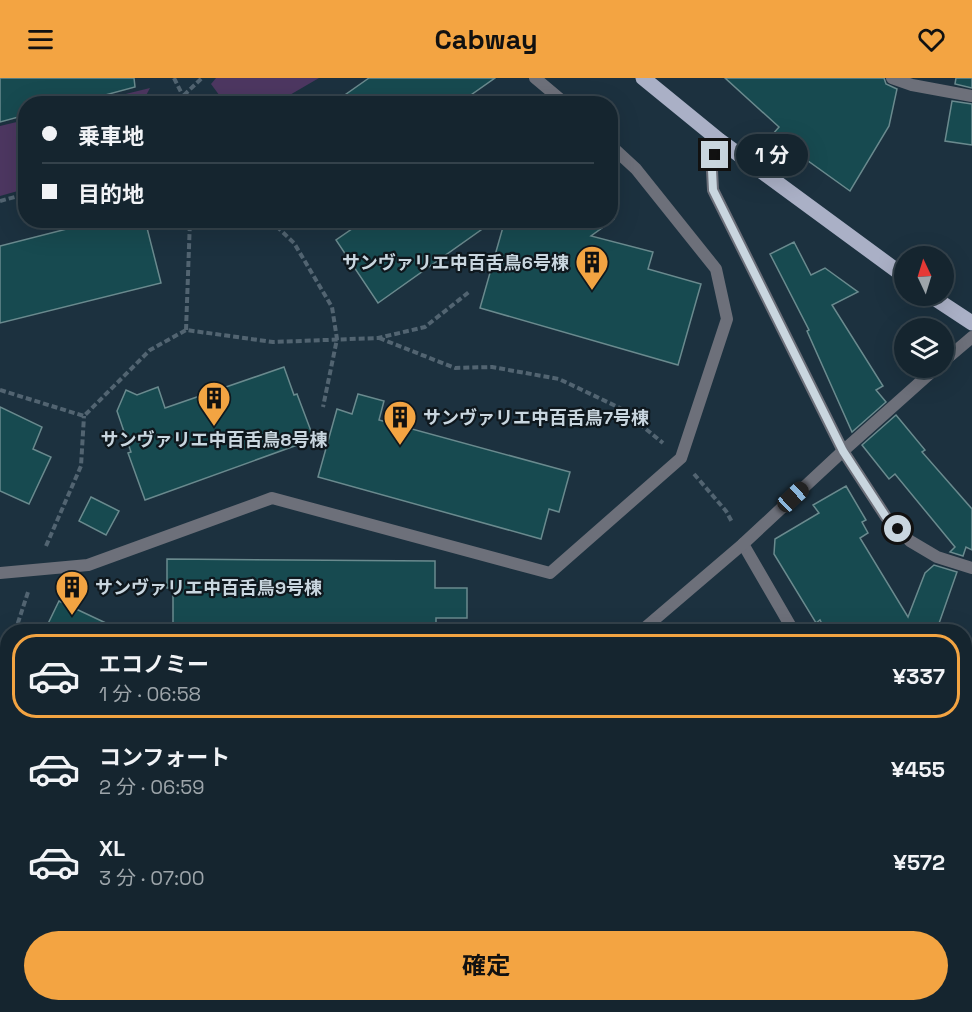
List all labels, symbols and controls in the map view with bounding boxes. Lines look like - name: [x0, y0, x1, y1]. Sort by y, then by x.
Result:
- text: Cabway: [434, 22, 538, 57]
- icon: menu: [24, 23, 57, 56]
- icon: heart: [915, 23, 948, 56]
- text: 乗車地: [78, 122, 144, 150]
- callout: 1 分: [736, 134, 808, 176]
- route end: [701, 141, 728, 168]
- text: 1 分: [755, 142, 789, 168]
- text: 目的地: [78, 180, 144, 208]
- building icon: サンヴァリエ中百舌鳥6号棟: [574, 244, 610, 291]
- north arrow: [894, 246, 954, 306]
- map controls: [894, 246, 954, 378]
- place label: サンヴァリエ中百舌鳥6号棟: [342, 251, 569, 274]
- button: layers: [894, 318, 954, 378]
- building icon: サンヴァリエ中百舌鳥8号棟: [196, 380, 232, 427]
- building icon: サンヴァリエ中百舌鳥7号棟: [382, 399, 418, 446]
- place label: サンヴァリエ中百舌鳥7号棟: [423, 406, 649, 429]
- place label: サンヴァリエ中百舌鳥8号棟: [101, 428, 327, 451]
- car: [774, 478, 812, 516]
- route start: [884, 515, 911, 542]
- building icon: サンヴァリエ中百舌鳥9号棟: [54, 569, 90, 616]
- place label: サンヴァリエ中百舌鳥9号棟: [95, 576, 322, 599]
- icon: car: [27, 649, 81, 703]
- text: エコノミー: [99, 650, 209, 678]
- text: ¥337: [892, 662, 945, 690]
- text: 1 分 · 06:58: [99, 681, 201, 707]
- icon: car: [27, 742, 81, 796]
- text: コンフォート: [99, 743, 230, 771]
- text: ¥455: [891, 755, 945, 783]
- text: 2 分 · 06:59: [99, 774, 205, 800]
- text: XL: [99, 834, 125, 862]
- icon: car: [27, 835, 81, 889]
- text: ¥572: [893, 848, 945, 876]
- text: 3 分 · 07:00: [99, 865, 205, 891]
- button: 確定: [24, 931, 948, 1000]

